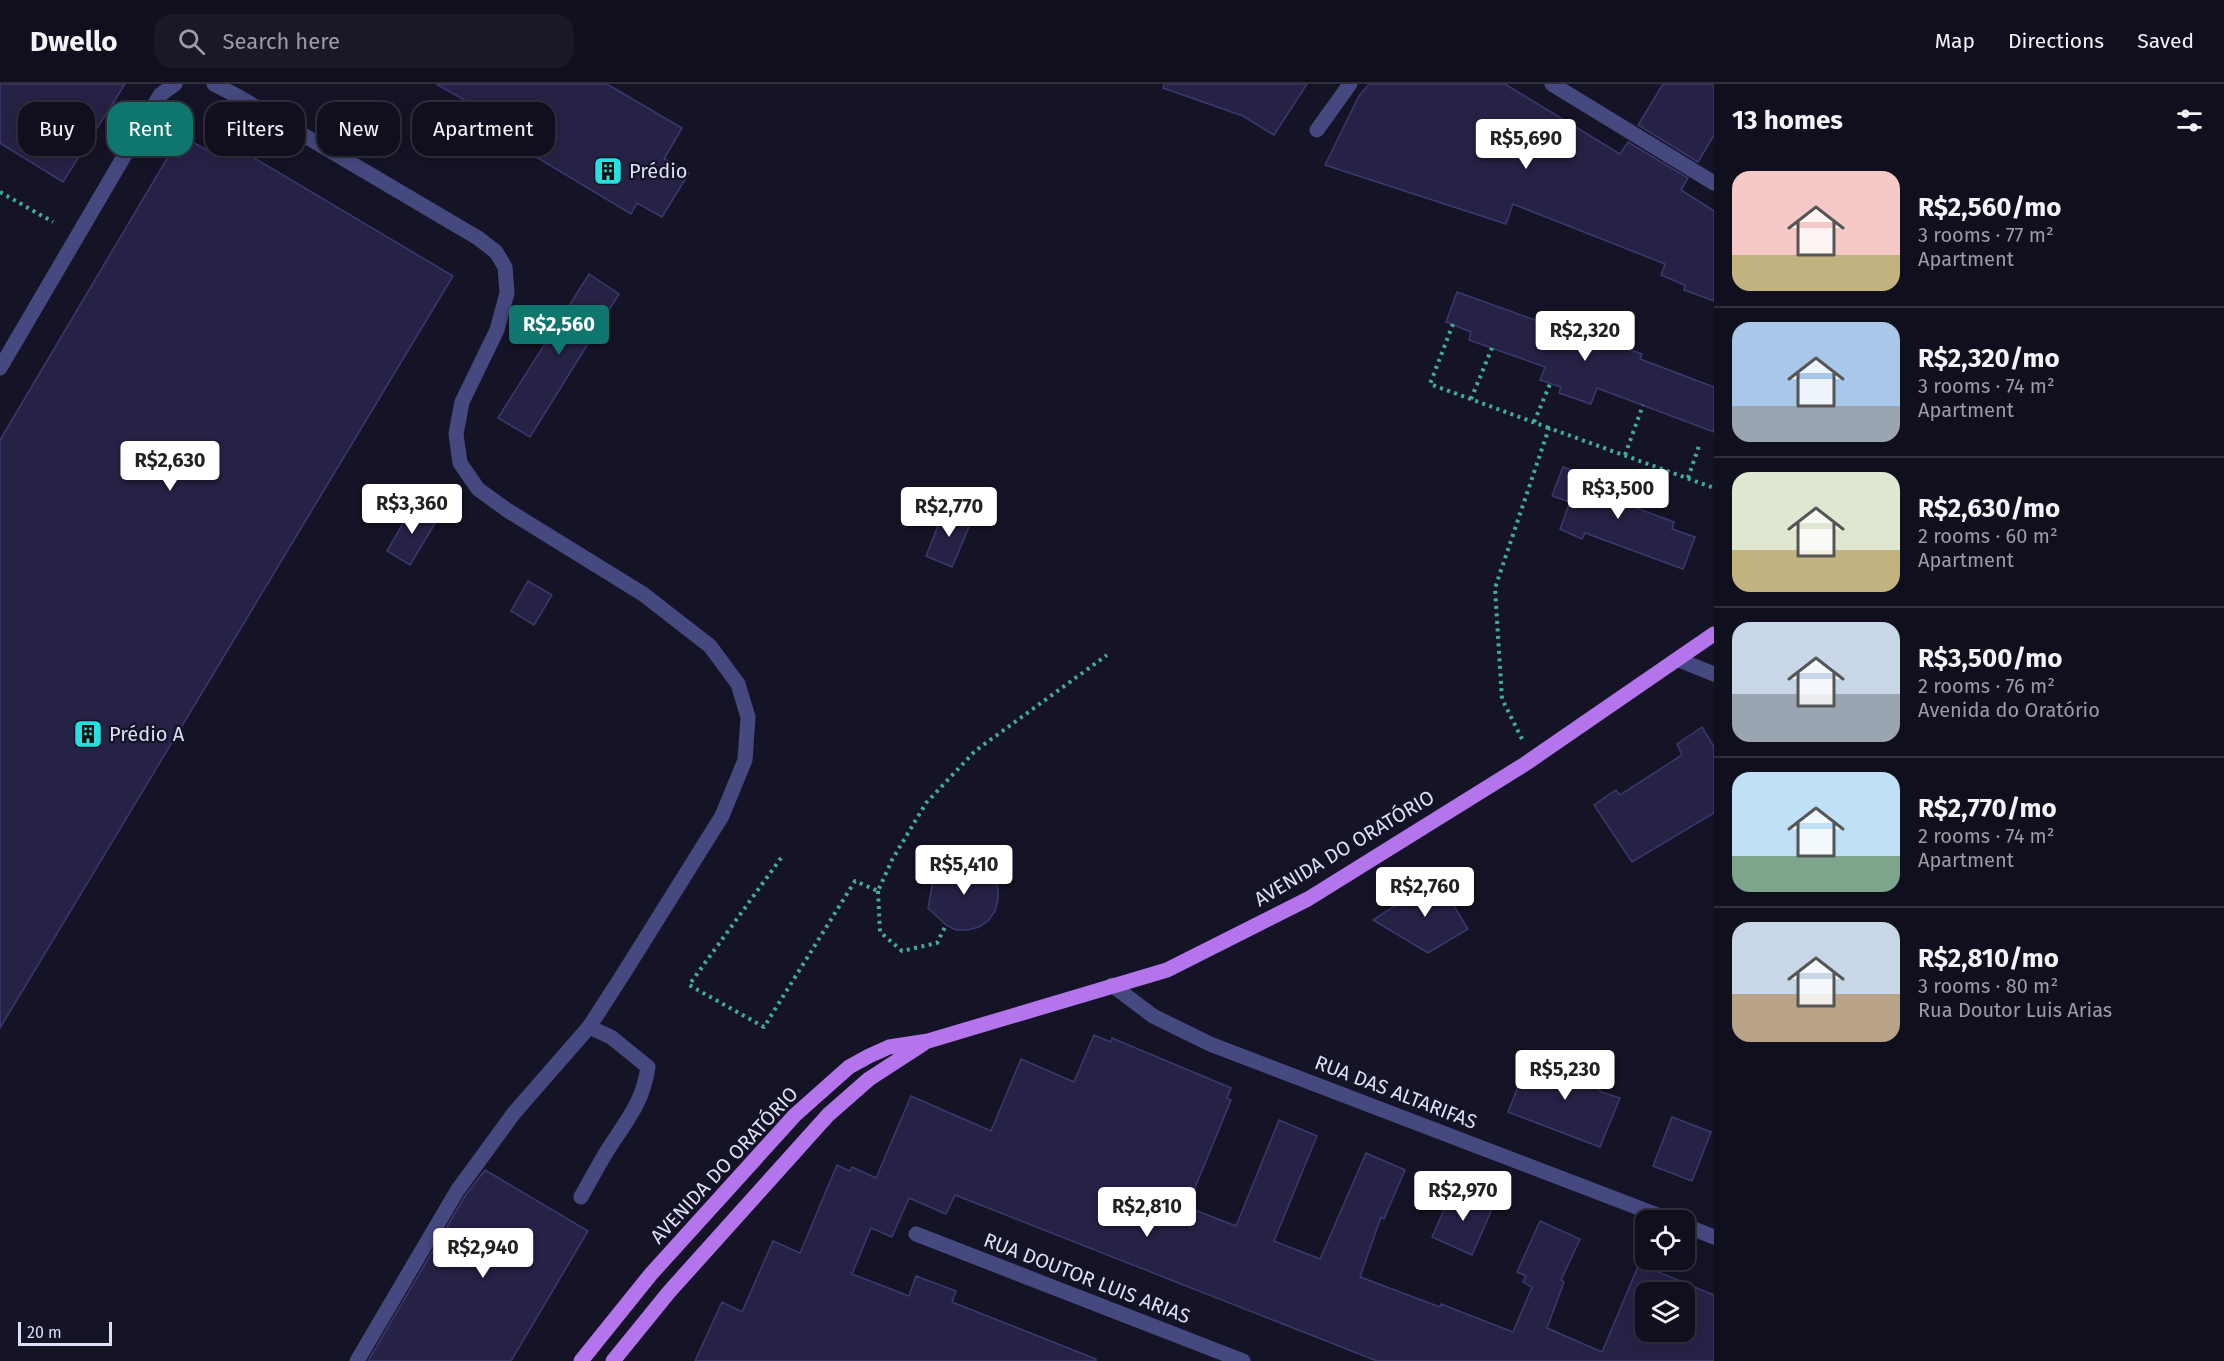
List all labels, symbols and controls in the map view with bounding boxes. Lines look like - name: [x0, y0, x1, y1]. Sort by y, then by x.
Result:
- search box: [154, 14, 574, 68]
- text: Dwello: [30, 25, 118, 58]
- icon: search: [175, 25, 208, 58]
- text: Search here: [223, 28, 340, 55]
- text: Map: [1935, 28, 1975, 54]
- text: Directions: [2008, 28, 2104, 54]
- text: Saved: [2137, 28, 2194, 54]
- chip: Buy: [18, 102, 95, 156]
- chip: Rent: [107, 102, 193, 156]
- chip: Filters: [205, 102, 305, 156]
- chip: New: [317, 102, 400, 156]
- chip: Apartment: [412, 102, 555, 156]
- icon: filters: [2173, 104, 2206, 137]
- text: 13 homes: [1732, 105, 1843, 136]
- pin: R$5,690: [1471, 119, 1581, 170]
- text: R$5,690: [1490, 126, 1562, 150]
- building icon: Prédio: [592, 155, 624, 187]
- place label: Prédio: [629, 159, 688, 183]
- text: R$2,560/mo: [1918, 192, 2061, 223]
- icon: home: [1780, 195, 1852, 267]
- text: 3 rooms · 77 m²: [1918, 223, 2054, 247]
- text: Apartment: [1918, 247, 2014, 271]
- pin: R$2,560: [504, 305, 614, 356]
- pin: R$2,320: [1530, 311, 1640, 362]
- text: R$2,560: [523, 312, 595, 336]
- text: R$2,320: [1550, 318, 1620, 342]
- text: R$2,320/mo: [1918, 343, 2060, 374]
- icon: home: [1780, 346, 1852, 418]
- text: 3 rooms · 74 m²: [1918, 374, 2055, 398]
- text: Apartment: [1918, 398, 2014, 422]
- pin: R$2,630: [115, 441, 225, 492]
- text: R$2,630: [134, 448, 206, 472]
- pin: R$3,500: [1563, 469, 1673, 520]
- text: R$3,500: [1582, 476, 1654, 500]
- pin: R$3,360: [357, 484, 467, 535]
- pin: R$2,770: [894, 487, 1004, 538]
- text: R$3,360: [376, 491, 448, 515]
- text: R$2,630/mo: [1918, 493, 2060, 524]
- text: R$2,770: [915, 494, 983, 518]
- icon: home: [1780, 496, 1852, 568]
- text: 2 rooms · 60 m²: [1918, 524, 2058, 548]
- text: Apartment: [1918, 548, 2014, 572]
- text: R$3,500/mo: [1918, 643, 2062, 674]
- icon: home: [1780, 646, 1852, 718]
- text: 2 rooms · 76 m²: [1918, 674, 2055, 698]
- text: Avenida do Oratório: [1918, 698, 2100, 722]
- building icon: Prédio A: [72, 718, 104, 750]
- place label: Prédio A: [109, 722, 185, 746]
- street label: AVENIDA DO ORATÓRIO: [1250, 785, 1438, 911]
- text: R$2,770/mo: [1918, 793, 2057, 824]
- icon: home: [1780, 796, 1852, 868]
- text: 2 rooms · 74 m²: [1918, 824, 2055, 848]
- pin: R$5,410: [909, 845, 1019, 896]
- text: Apartment: [1918, 848, 2014, 872]
- text: R$5,410: [929, 852, 999, 876]
- pin: R$2,760: [1370, 867, 1480, 918]
- text: R$2,760: [1390, 874, 1460, 898]
- text: R$2,810/mo: [1918, 943, 2059, 974]
- icon: home: [1780, 946, 1852, 1018]
- text: 3 rooms · 80 m²: [1918, 974, 2058, 998]
- text: Rua Doutor Luis Arias: [1918, 998, 2112, 1022]
- street label: RUA DAS ALTARIFAS: [1311, 1050, 1481, 1134]
- pin: R$5,230: [1510, 1050, 1620, 1101]
- text: R$5,230: [1530, 1057, 1601, 1081]
- street label: AVENIDA DO ORATÓRIO: [645, 1082, 803, 1248]
- pin: R$2,970: [1408, 1171, 1518, 1222]
- text: R$2,970: [1428, 1178, 1498, 1202]
- pin: R$2,810: [1092, 1187, 1202, 1238]
- text: R$2,810: [1112, 1194, 1182, 1218]
- map controls: [1635, 1210, 1695, 1342]
- button: locate: [1635, 1210, 1695, 1270]
- pin: R$2,940: [428, 1228, 538, 1279]
- street label: RUA DOUTOR LUIS ARIAS: [980, 1228, 1194, 1329]
- text: R$2,940: [447, 1235, 519, 1259]
- button: layers: [1635, 1282, 1695, 1342]
- scale bar: [18, 1319, 112, 1346]
- text: 20 m: [27, 1323, 62, 1342]

